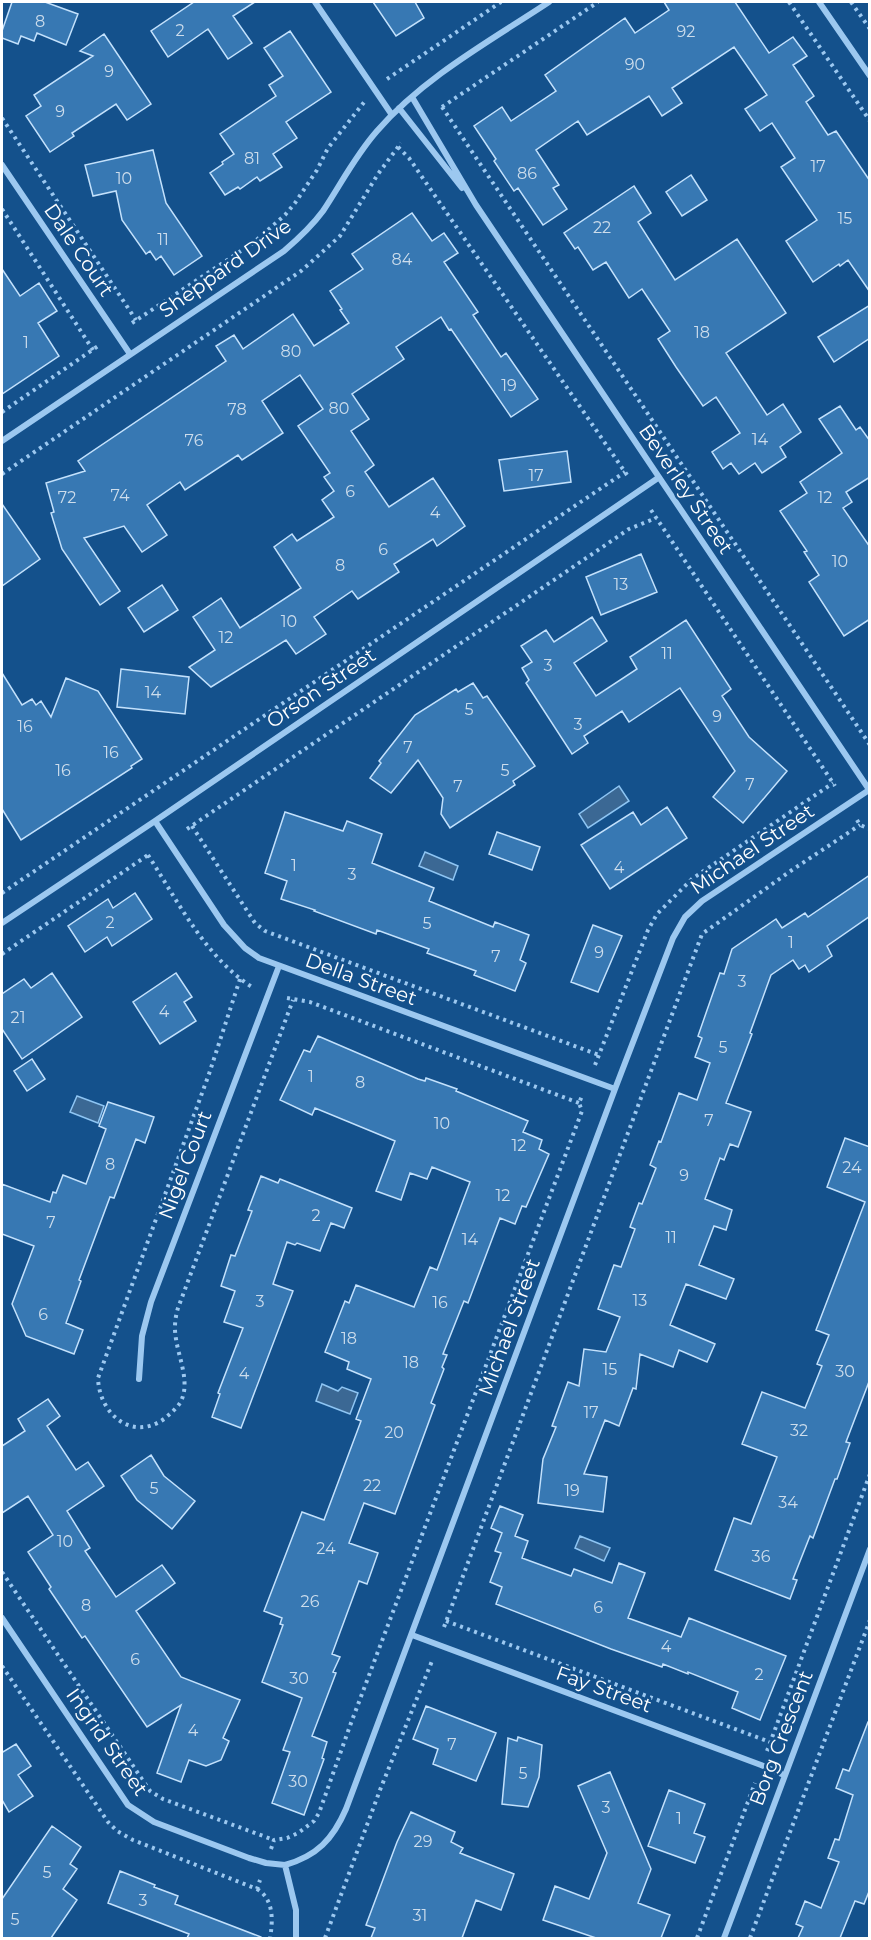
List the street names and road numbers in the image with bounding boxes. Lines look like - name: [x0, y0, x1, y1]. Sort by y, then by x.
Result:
- street label: Dale Court: [39, 199, 119, 301]
- street label: Sheppard Drive: [154, 214, 296, 322]
- street label: Beverley Street: [634, 420, 738, 558]
- street label: Orson Street: [262, 643, 380, 733]
- street label: Michael Street: [686, 799, 818, 899]
- street label: Della Street: [302, 948, 420, 1010]
- street label: Nigel Court: [153, 1107, 217, 1223]
- street label: Michael Street: [473, 1255, 545, 1399]
- street label: Fay Street: [553, 1661, 655, 1717]
- street label: Borg Crescent: [744, 1667, 818, 1809]
- street label: Ingrid Street: [61, 1684, 153, 1800]

